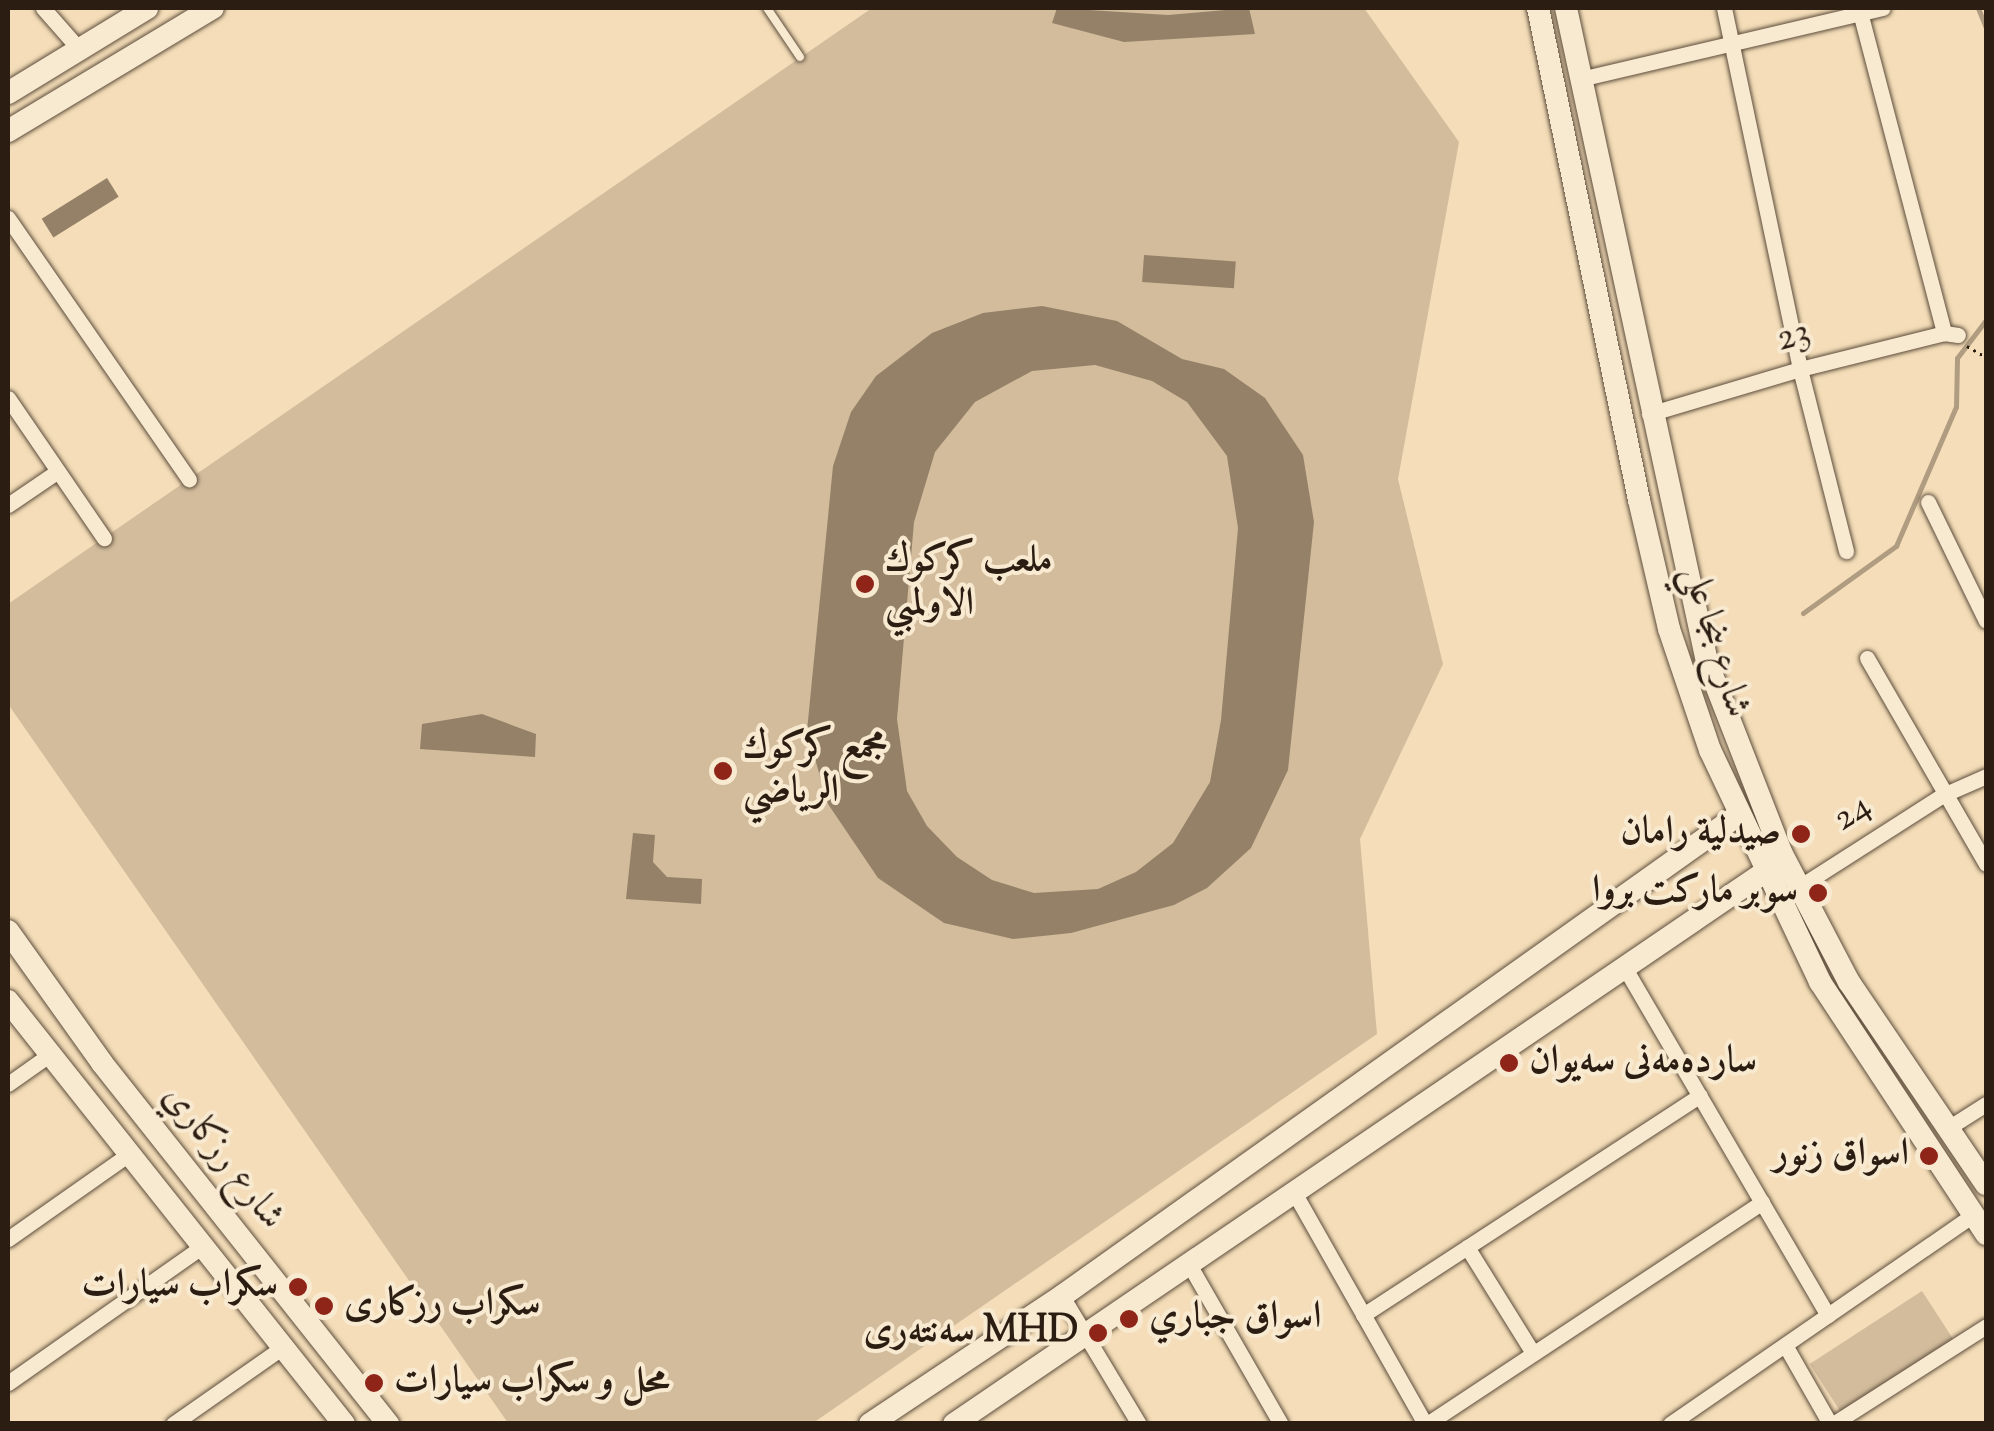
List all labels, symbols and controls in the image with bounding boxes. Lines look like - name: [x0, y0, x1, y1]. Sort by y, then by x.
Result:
- street label: 23: [1772, 312, 1816, 364]
- place label: ملعب كركوك الاولمبي: [885, 539, 1052, 628]
- street label: شارع بنجا علي: [1669, 560, 1759, 724]
- marker: ملعب كركوك الاولمبي: [854, 573, 876, 595]
- place label: مجمع كركوك الرياضي: [743, 726, 887, 816]
- marker: مجمع كركوك الرياضي: [712, 760, 734, 782]
- street label: 24: [1825, 785, 1881, 843]
- place label: صيدلية رامان: [1620, 811, 1781, 857]
- marker: صيدلية رامان: [1790, 823, 1812, 845]
- place label: سوبر ماركت بروا: [1592, 870, 1798, 916]
- marker: سوبر ماركت بروا: [1807, 882, 1829, 904]
- place label: ساردەمەنی سەیوان: [1529, 1040, 1757, 1086]
- marker: ساردەمەنی سەیوان: [1498, 1052, 1520, 1074]
- street label: شارع رزكاري: [151, 1076, 293, 1240]
- place label: اسواق زنور: [1773, 1133, 1909, 1179]
- marker: اسواق زنور: [1918, 1145, 1940, 1167]
- place label: سكراب سيارات: [82, 1264, 278, 1310]
- marker: سكراب سيارات: [287, 1276, 309, 1298]
- place label: سكراب رزكارى: [344, 1283, 541, 1329]
- marker: سكراب رزكارى: [313, 1295, 335, 1317]
- place label: اسواق جباري: [1149, 1296, 1321, 1342]
- marker: اسواق جباري: [1118, 1308, 1140, 1330]
- place label: سەنتەری MHD: [863, 1310, 1078, 1356]
- marker: سەنتەری MHD: [1087, 1322, 1109, 1344]
- place label: محل و سكراب سيارات: [394, 1360, 669, 1406]
- marker: محل و سكراب سيارات: [363, 1372, 385, 1394]

